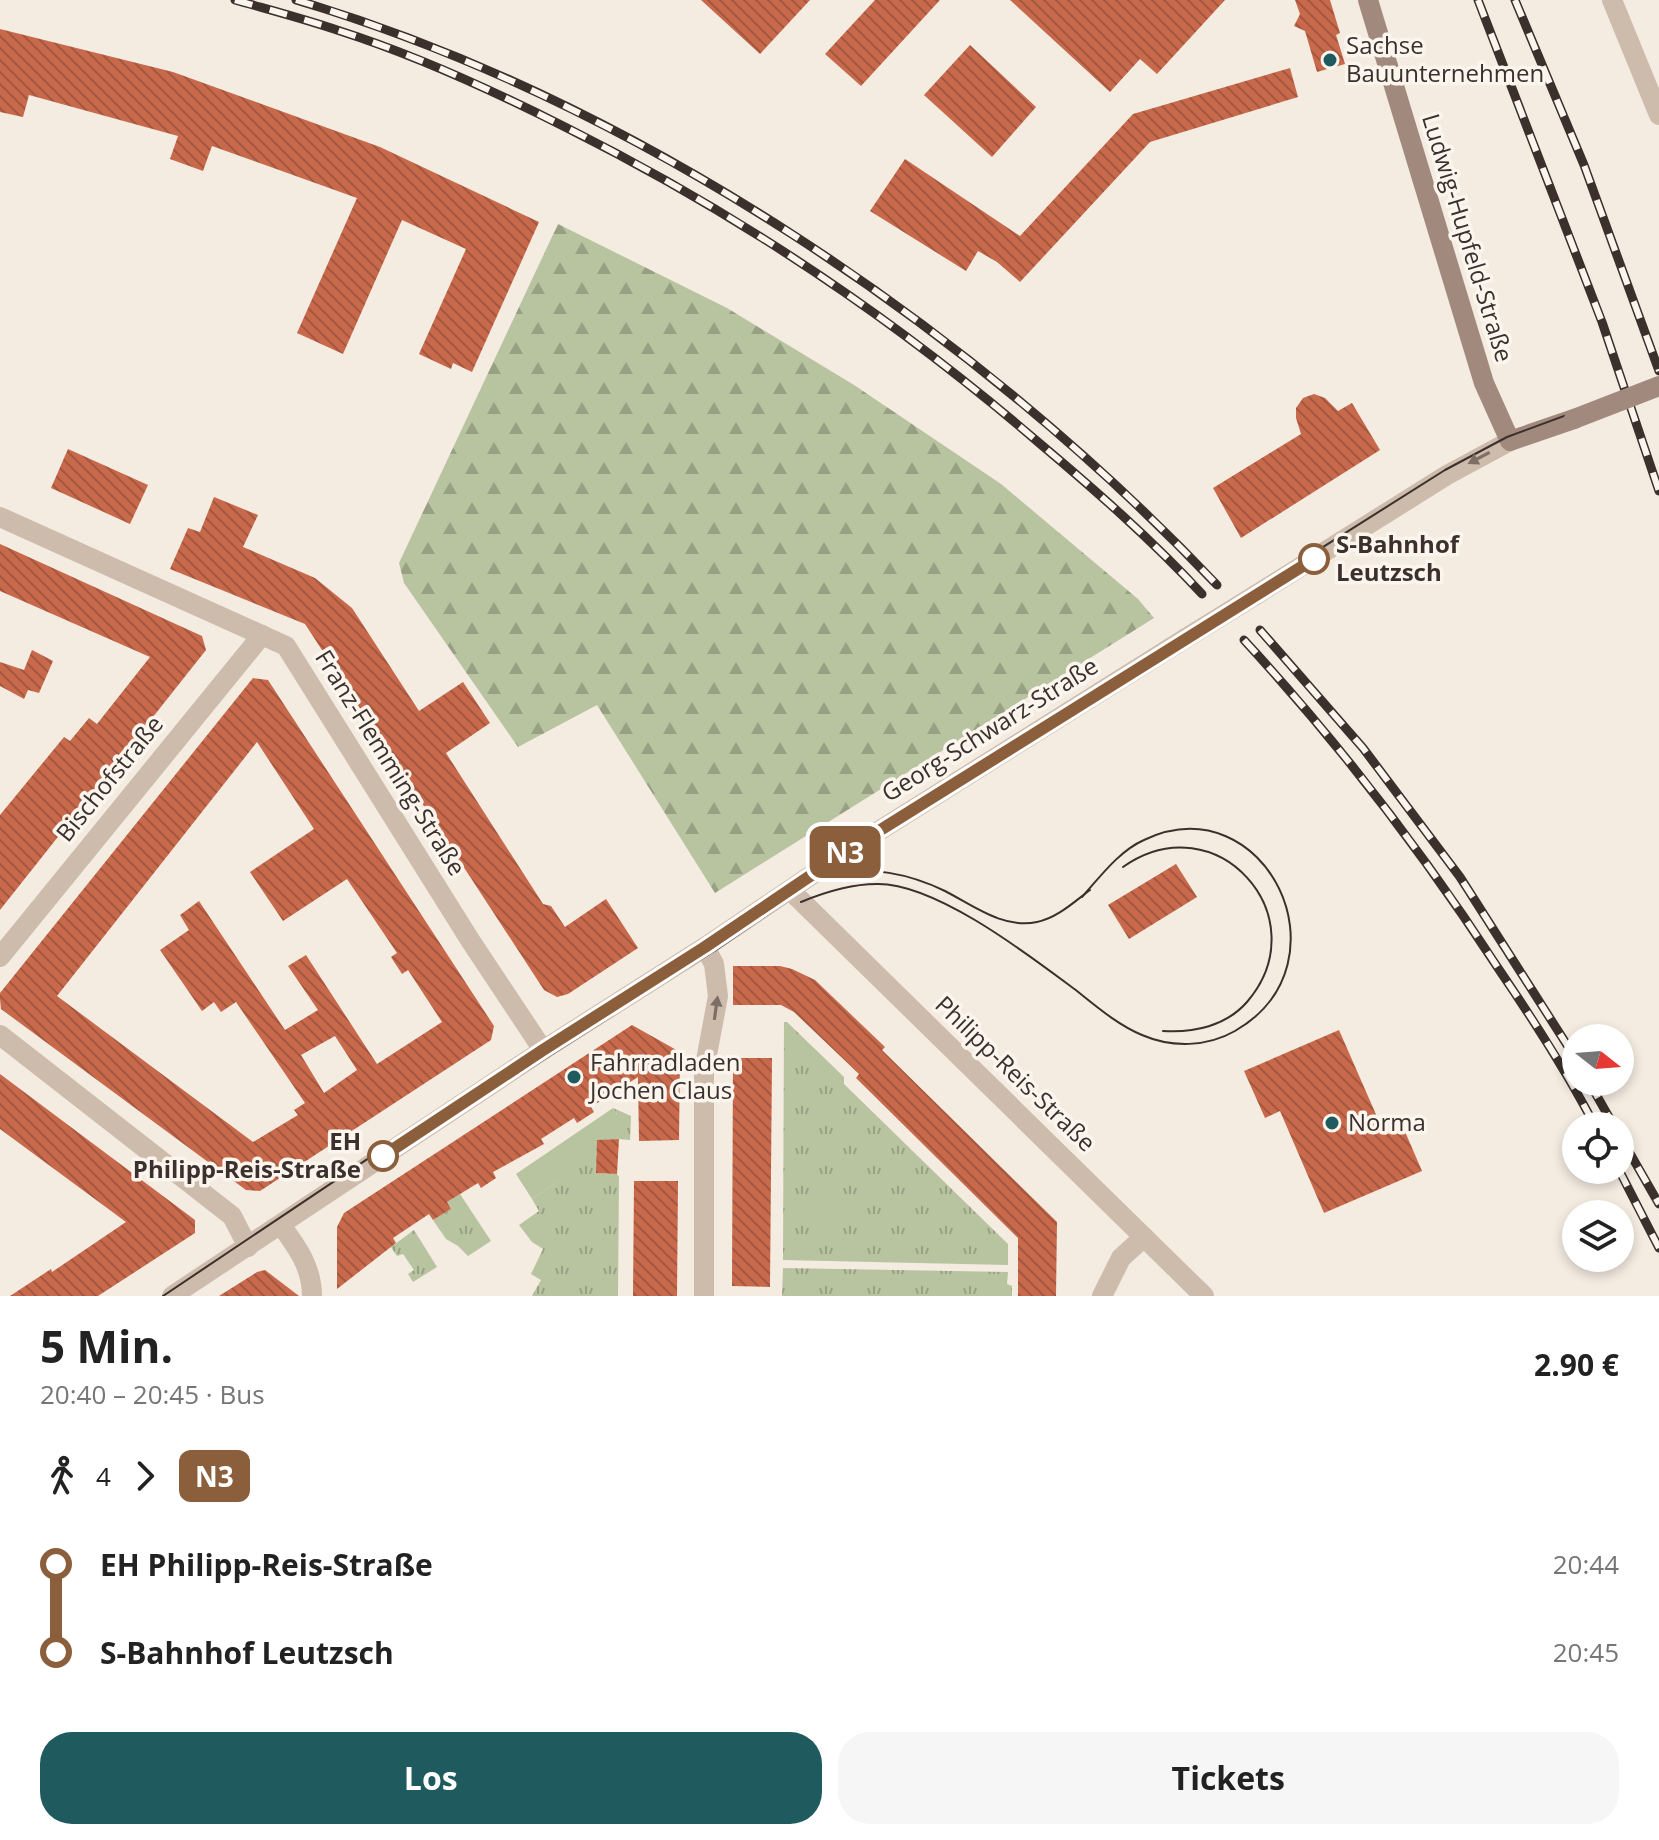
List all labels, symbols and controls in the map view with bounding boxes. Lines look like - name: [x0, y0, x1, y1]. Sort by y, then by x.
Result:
- place label: Sachse Bauunternehmen: [1346, 28, 1544, 89]
- marker: Sachse Bauunternehmen: [1321, 51, 1339, 69]
- street label: Ludwig-Hupfeld-Straße: [1415, 110, 1522, 366]
- one-way arrow: [1467, 452, 1490, 465]
- place label: S-Bahnhof Leutzsch: [1336, 527, 1461, 588]
- marker: S-Bahnhof Leutzsch: [1299, 544, 1329, 574]
- street label: Franz-Flemming-Straße: [308, 643, 474, 881]
- street label: Georg-Schwarz-Straße: [875, 649, 1104, 809]
- street label: Bischofstraße: [48, 708, 170, 848]
- line badge: N3: [809, 826, 881, 878]
- text: N3: [826, 833, 864, 871]
- street label: Philipp-Reis-Straße: [929, 988, 1103, 1158]
- one-way arrow: [710, 996, 723, 1021]
- north arrow: [1562, 1024, 1634, 1096]
- map controls: [1562, 1024, 1634, 1272]
- place label: Fahrradladen Jochen Claus: [588, 1045, 740, 1106]
- marker: Fahrradladen Jochen Claus: [565, 1068, 583, 1086]
- place label: Norma: [1348, 1105, 1426, 1138]
- button: locate: [1562, 1112, 1634, 1184]
- marker: Norma: [1323, 1114, 1341, 1132]
- place label: EH Philipp-Reis-Straße: [133, 1124, 361, 1185]
- marker: EH Philipp-Reis-Straße: [368, 1141, 398, 1171]
- button: layers: [1562, 1200, 1634, 1272]
- text: 5 Min.: [40, 1316, 173, 1376]
- text: 2.90 €: [1534, 1344, 1619, 1385]
- text: 20:40 – 20:45 · Bus: [40, 1376, 265, 1412]
- icon: walk: [40, 1454, 84, 1498]
- icon: forward: [123, 1454, 167, 1498]
- text: N3: [195, 1457, 234, 1495]
- text: 4: [96, 1458, 111, 1494]
- text: EH Philipp-Reis-Straße: [100, 1544, 433, 1585]
- text: 20:44: [1553, 1546, 1619, 1582]
- text: S-Bahnhof Leutzsch: [100, 1632, 394, 1673]
- text: 20:45: [1553, 1634, 1619, 1670]
- button: Los: [40, 1732, 822, 1824]
- button: Tickets: [838, 1732, 1619, 1824]

